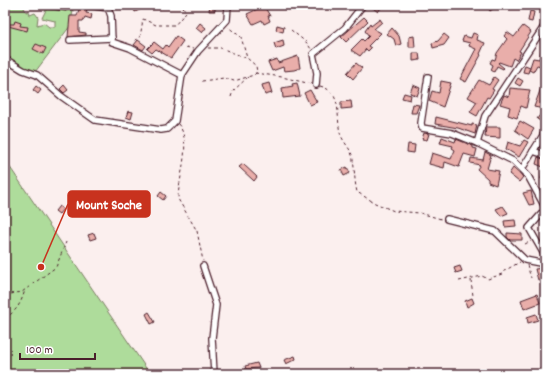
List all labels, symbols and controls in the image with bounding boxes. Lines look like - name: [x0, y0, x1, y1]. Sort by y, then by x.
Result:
- callout: Mount Soche: [68, 191, 150, 217]
- text: Mount Soche: [76, 196, 142, 216]
- scale bar: [20, 335, 95, 361]
- text: 100 m: [26, 342, 53, 359]

